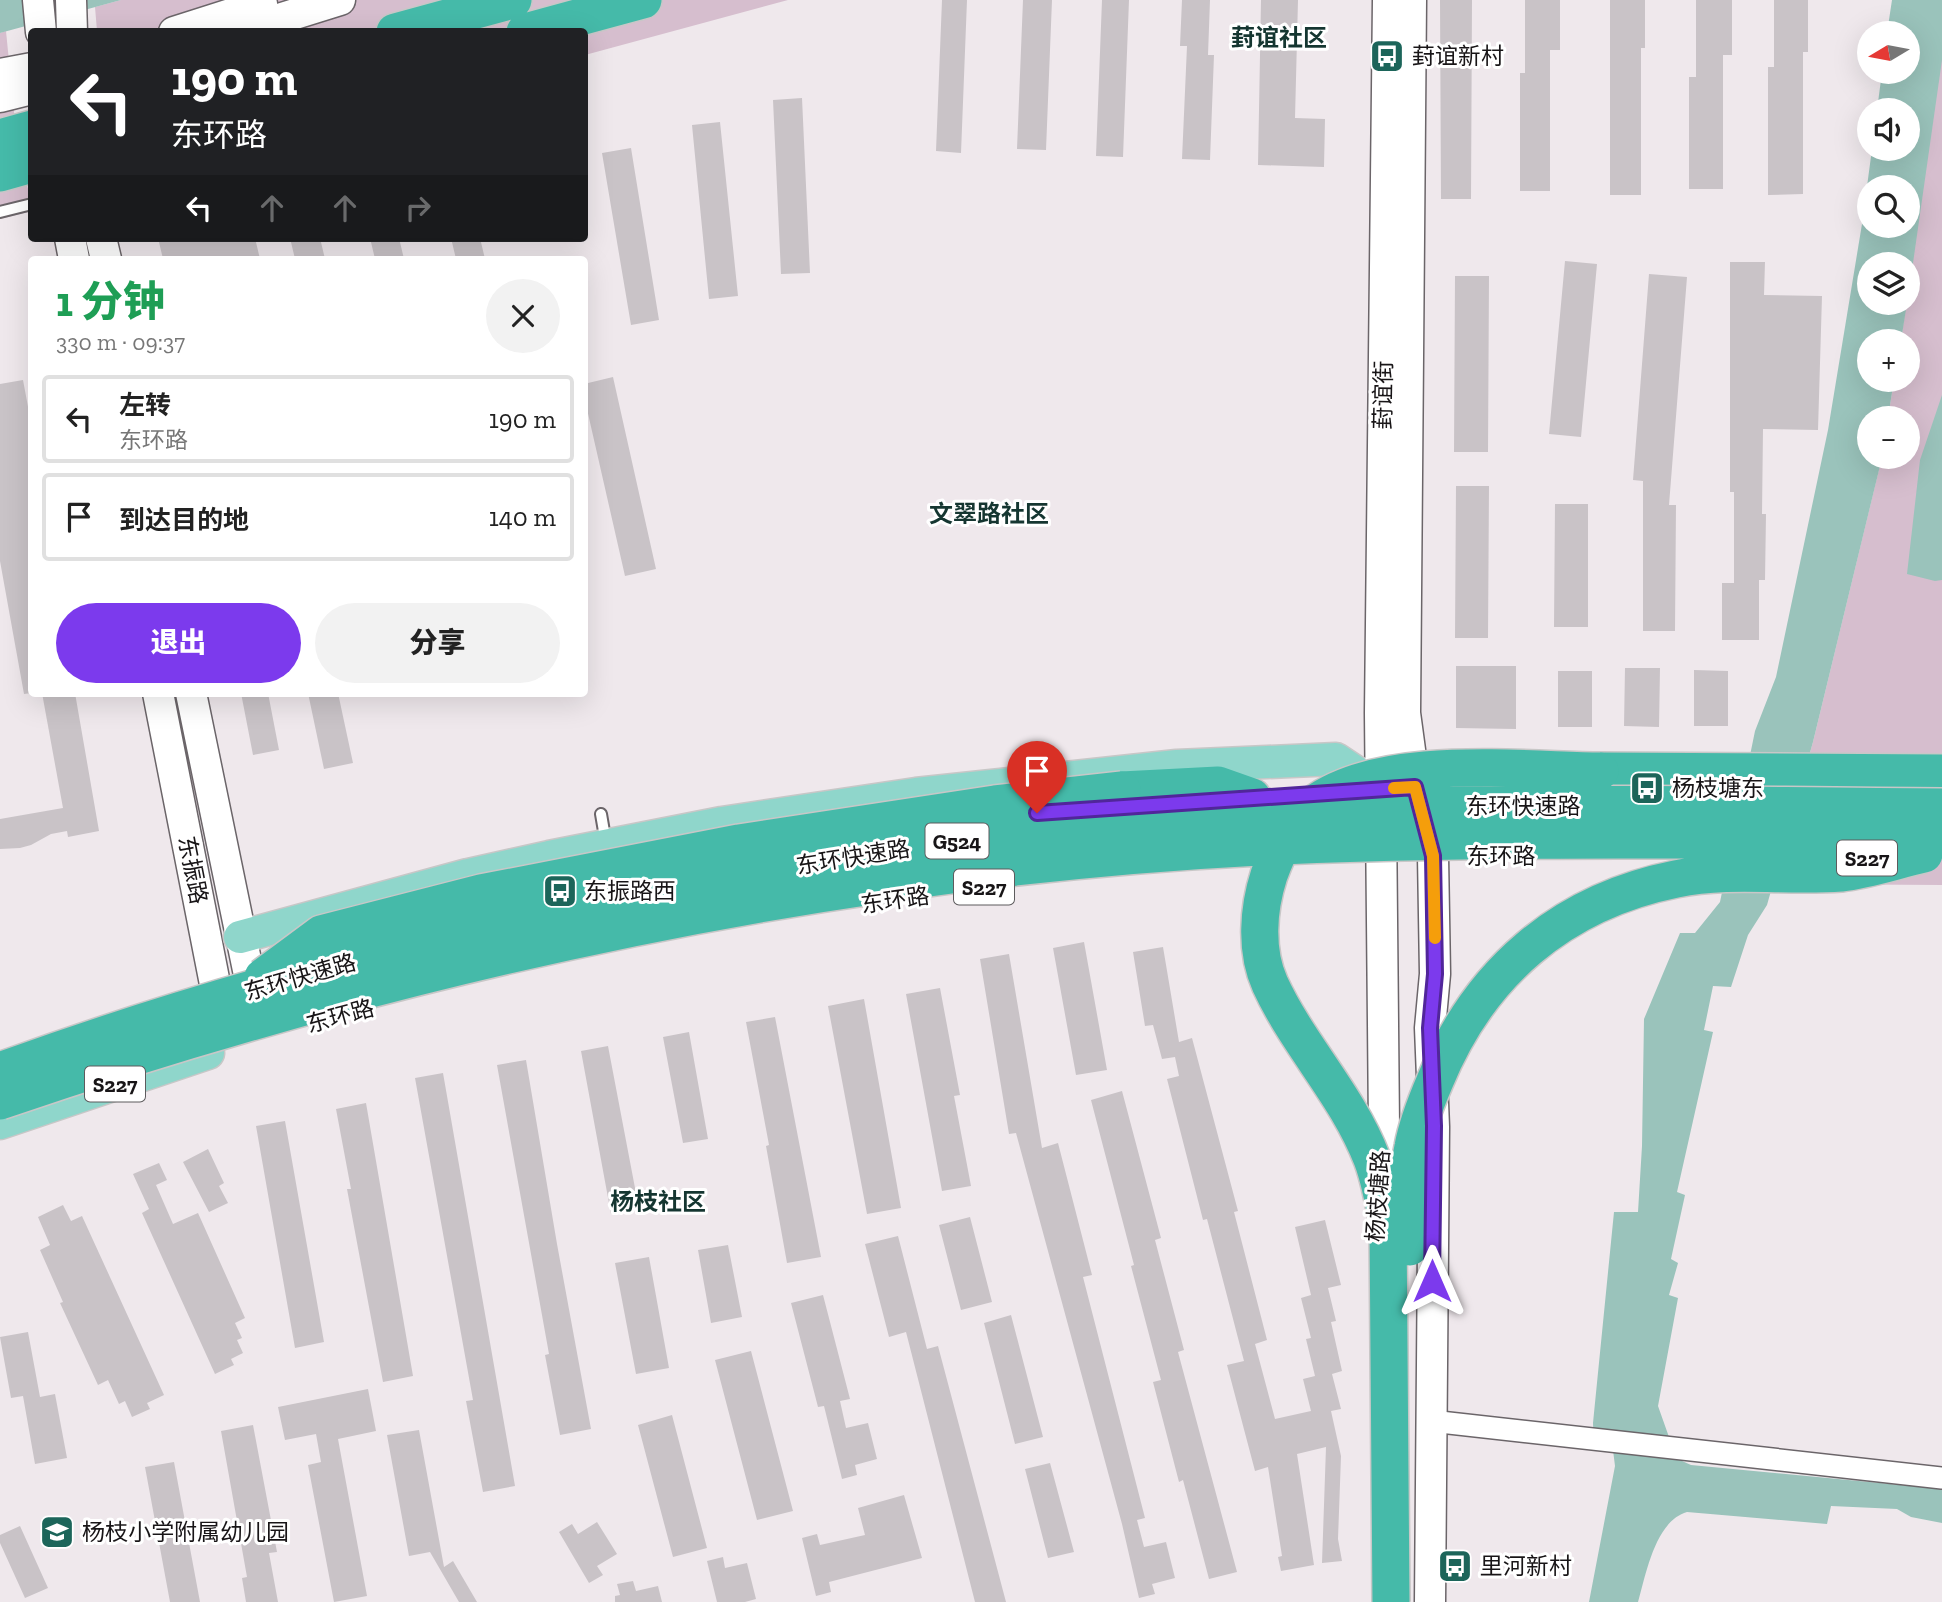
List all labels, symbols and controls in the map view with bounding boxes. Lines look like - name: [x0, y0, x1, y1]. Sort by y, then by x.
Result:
- north arrow: [1857, 21, 1920, 84]
- map controls: [1857, 21, 1920, 469]
- district label: 葑谊社区: [1231, 23, 1327, 52]
- bus stop icon: 葑谊新村: [1368, 37, 1406, 75]
- place label: 葑谊新村: [1412, 42, 1504, 70]
- text: 190 m: [171, 49, 297, 108]
- icon: left: [56, 56, 147, 147]
- button: sound: [1857, 98, 1920, 161]
- text: 东环路: [171, 116, 267, 154]
- button: search: [1857, 175, 1920, 238]
- icon: left: [180, 189, 218, 227]
- icon: ahead: [253, 189, 291, 227]
- icon: ahead: [326, 189, 364, 227]
- icon: right: [399, 189, 437, 227]
- button: layers: [1857, 252, 1920, 315]
- text: 1 分钟: [56, 276, 165, 327]
- button: close: [486, 279, 560, 353]
- text: 330 m · 09:37: [56, 328, 185, 356]
- button: +: [1857, 329, 1920, 392]
- street label: 葑谊街: [1368, 360, 1398, 430]
- text: 左转: [119, 389, 171, 421]
- icon: left: [60, 400, 98, 438]
- text: 190 m: [489, 403, 556, 435]
- button: −: [1857, 406, 1920, 469]
- text: 东环路: [119, 426, 188, 454]
- icon: arrive: [60, 498, 98, 536]
- district label: 文翠路社区: [929, 499, 1049, 528]
- text: 140 m: [489, 501, 556, 533]
- text: 到达目的地: [119, 504, 249, 536]
- button: 退出: [56, 603, 301, 683]
- button: 分享: [315, 603, 560, 683]
- pin: [1007, 741, 1067, 813]
- icon: arrive: [1018, 752, 1056, 790]
- bus stop icon: 杨枝塘东: [1628, 769, 1666, 807]
- place label: 杨枝塘东: [1672, 774, 1764, 802]
- street label: 东环快速路: [1466, 792, 1581, 820]
- road number: G524: [926, 824, 988, 858]
- street label: 东振路: [173, 833, 213, 907]
- street label: 东环快速路: [794, 834, 912, 880]
- road number: S227: [1837, 840, 1897, 876]
- street label: 东环路: [1467, 842, 1536, 870]
- road number: S227: [954, 870, 1014, 904]
- bus stop icon: 东振路西: [541, 872, 579, 910]
- place label: 东振路西: [584, 877, 676, 905]
- street label: 东环路: [859, 881, 931, 919]
- street label: 东环快速路: [241, 948, 359, 1006]
- street label: 东环路: [303, 994, 377, 1038]
- road number: S227: [85, 1066, 145, 1102]
- street label: 杨枝塘路: [1361, 1149, 1395, 1243]
- district label: 杨枝社区: [610, 1187, 706, 1216]
- position arrow: [1395, 1244, 1469, 1318]
- school or university icon: 杨枝小学附属幼儿园: [38, 1513, 76, 1551]
- place label: 杨枝小学附属幼儿园: [82, 1518, 289, 1546]
- bus stop icon: 里河新村: [1436, 1547, 1474, 1585]
- place label: 里河新村: [1480, 1552, 1572, 1580]

